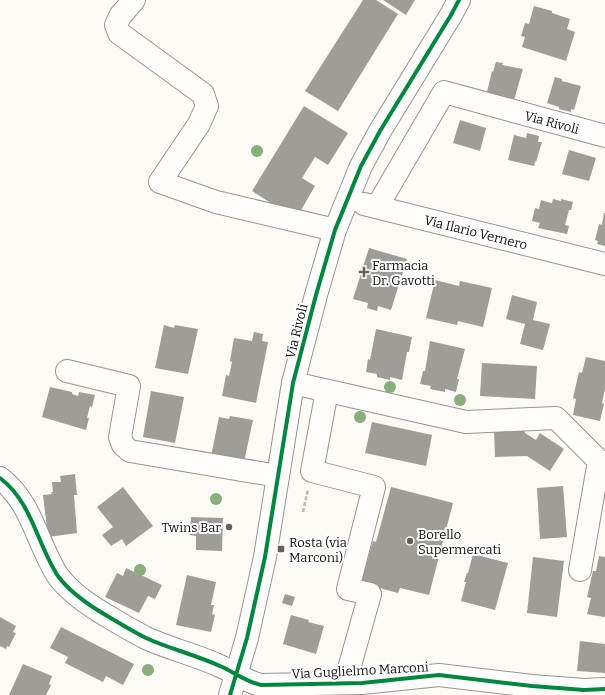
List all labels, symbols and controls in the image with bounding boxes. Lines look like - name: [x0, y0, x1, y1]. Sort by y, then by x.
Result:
- street label: Via Rivoli: [523, 108, 581, 137]
- street label: Via Ilario Vernero: [423, 212, 529, 253]
- place label: Farmacia Dr. Gavotti: [372, 258, 435, 288]
- marker: Farmacia Dr. Gavotti: [359, 267, 369, 277]
- street label: Via Rivoli: [282, 302, 311, 360]
- place label: Twins Bar: [161, 520, 221, 535]
- marker: Twins Bar: [224, 522, 234, 532]
- place label: Borello Supermercati: [418, 527, 501, 557]
- place label: Rosta (via Marconi): [289, 535, 347, 565]
- marker: Borello Supermercati: [405, 536, 415, 546]
- marker: Rosta (via Marconi): [276, 544, 286, 554]
- street label: Via Guglielmo Marconi: [291, 659, 429, 682]

